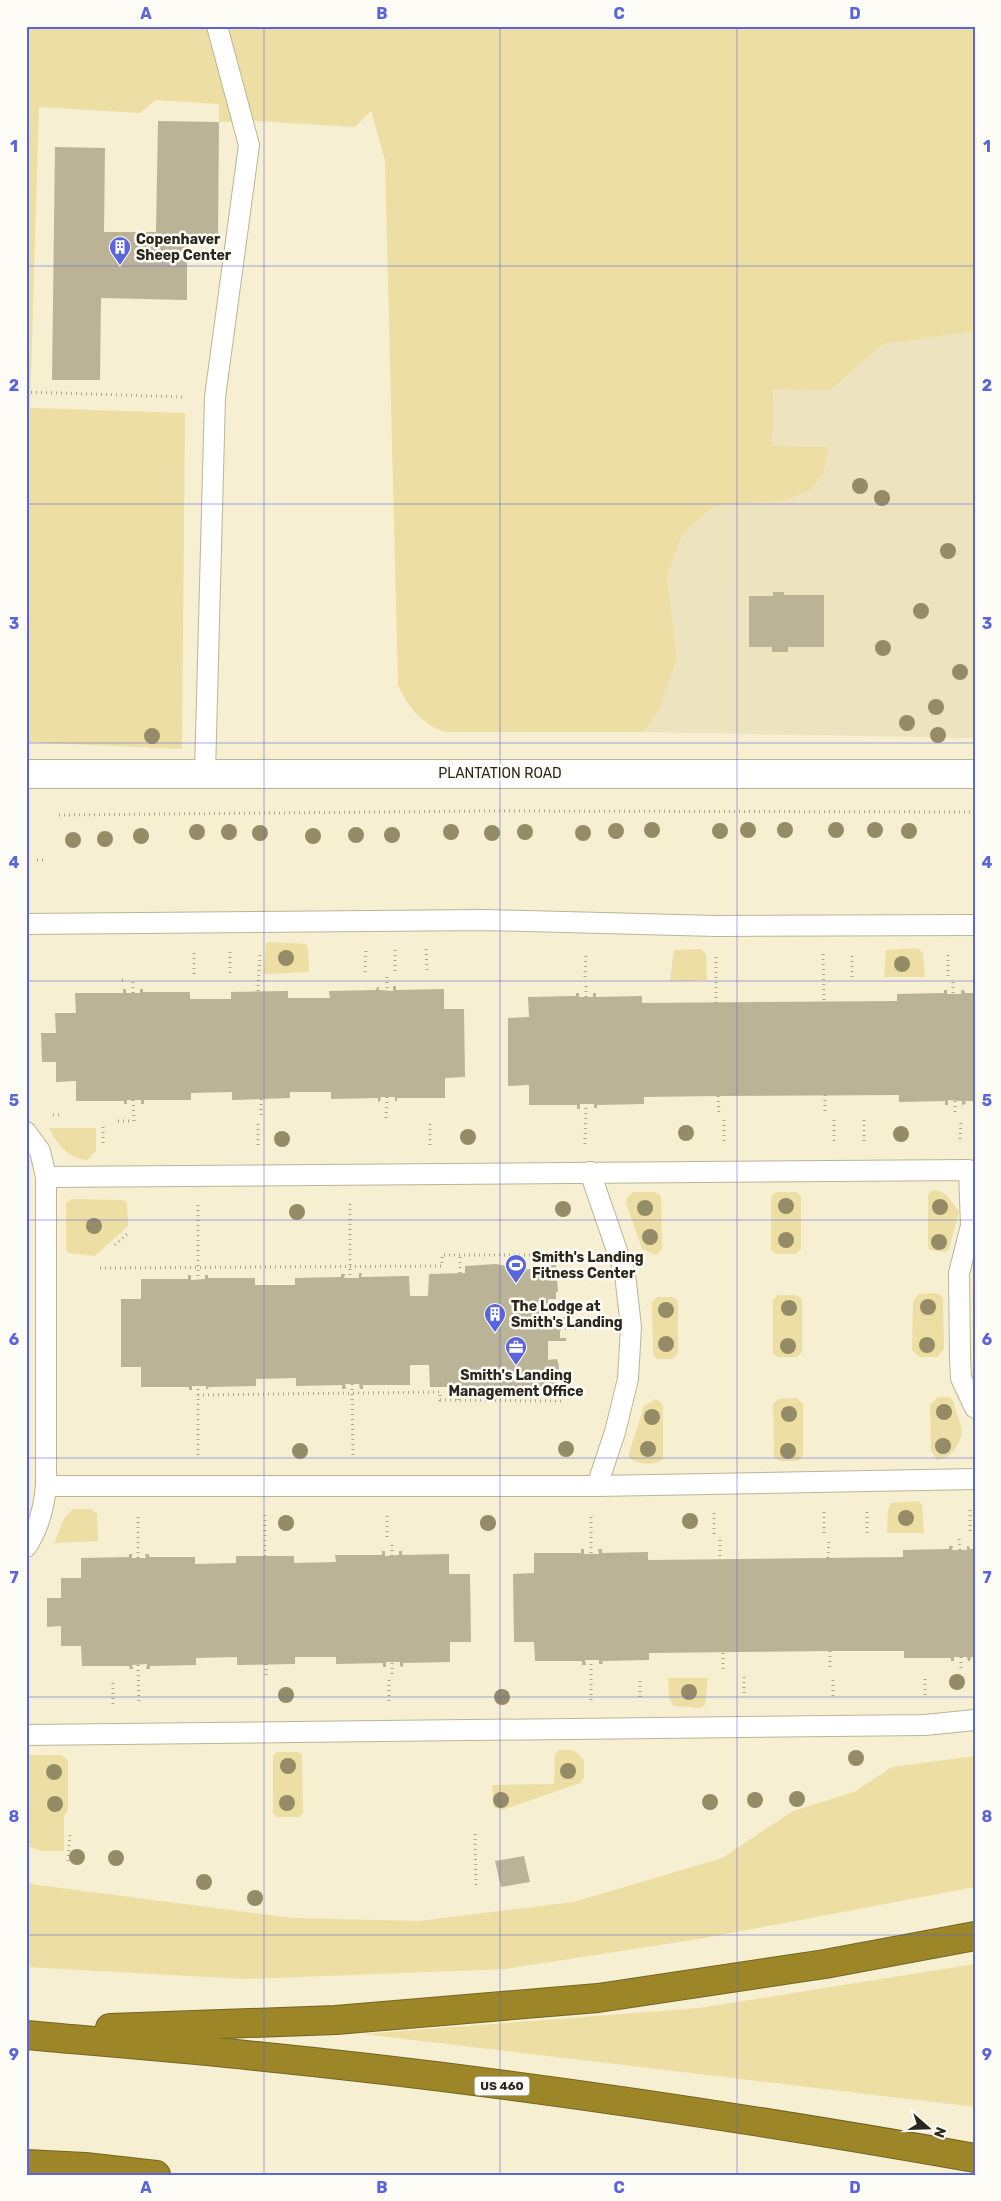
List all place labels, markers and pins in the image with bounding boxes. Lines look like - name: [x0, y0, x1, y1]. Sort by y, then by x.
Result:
- place label: Copenhaver Sheep Center: [136, 231, 232, 264]
- building icon: Copenhaver Sheep Center: [108, 235, 132, 266]
- place label: Smith's Landing Fitness Center: [532, 1249, 644, 1282]
- sports icon: Smith's Landing Fitness Center: [504, 1253, 528, 1284]
- place label: The Lodge at Smith's Landing: [511, 1298, 623, 1331]
- building icon: The Lodge at Smith's Landing: [483, 1302, 507, 1333]
- office icon: Smith's Landing Management Office: [504, 1335, 528, 1366]
- place label: Smith's Landing Management Office: [449, 1367, 584, 1400]

